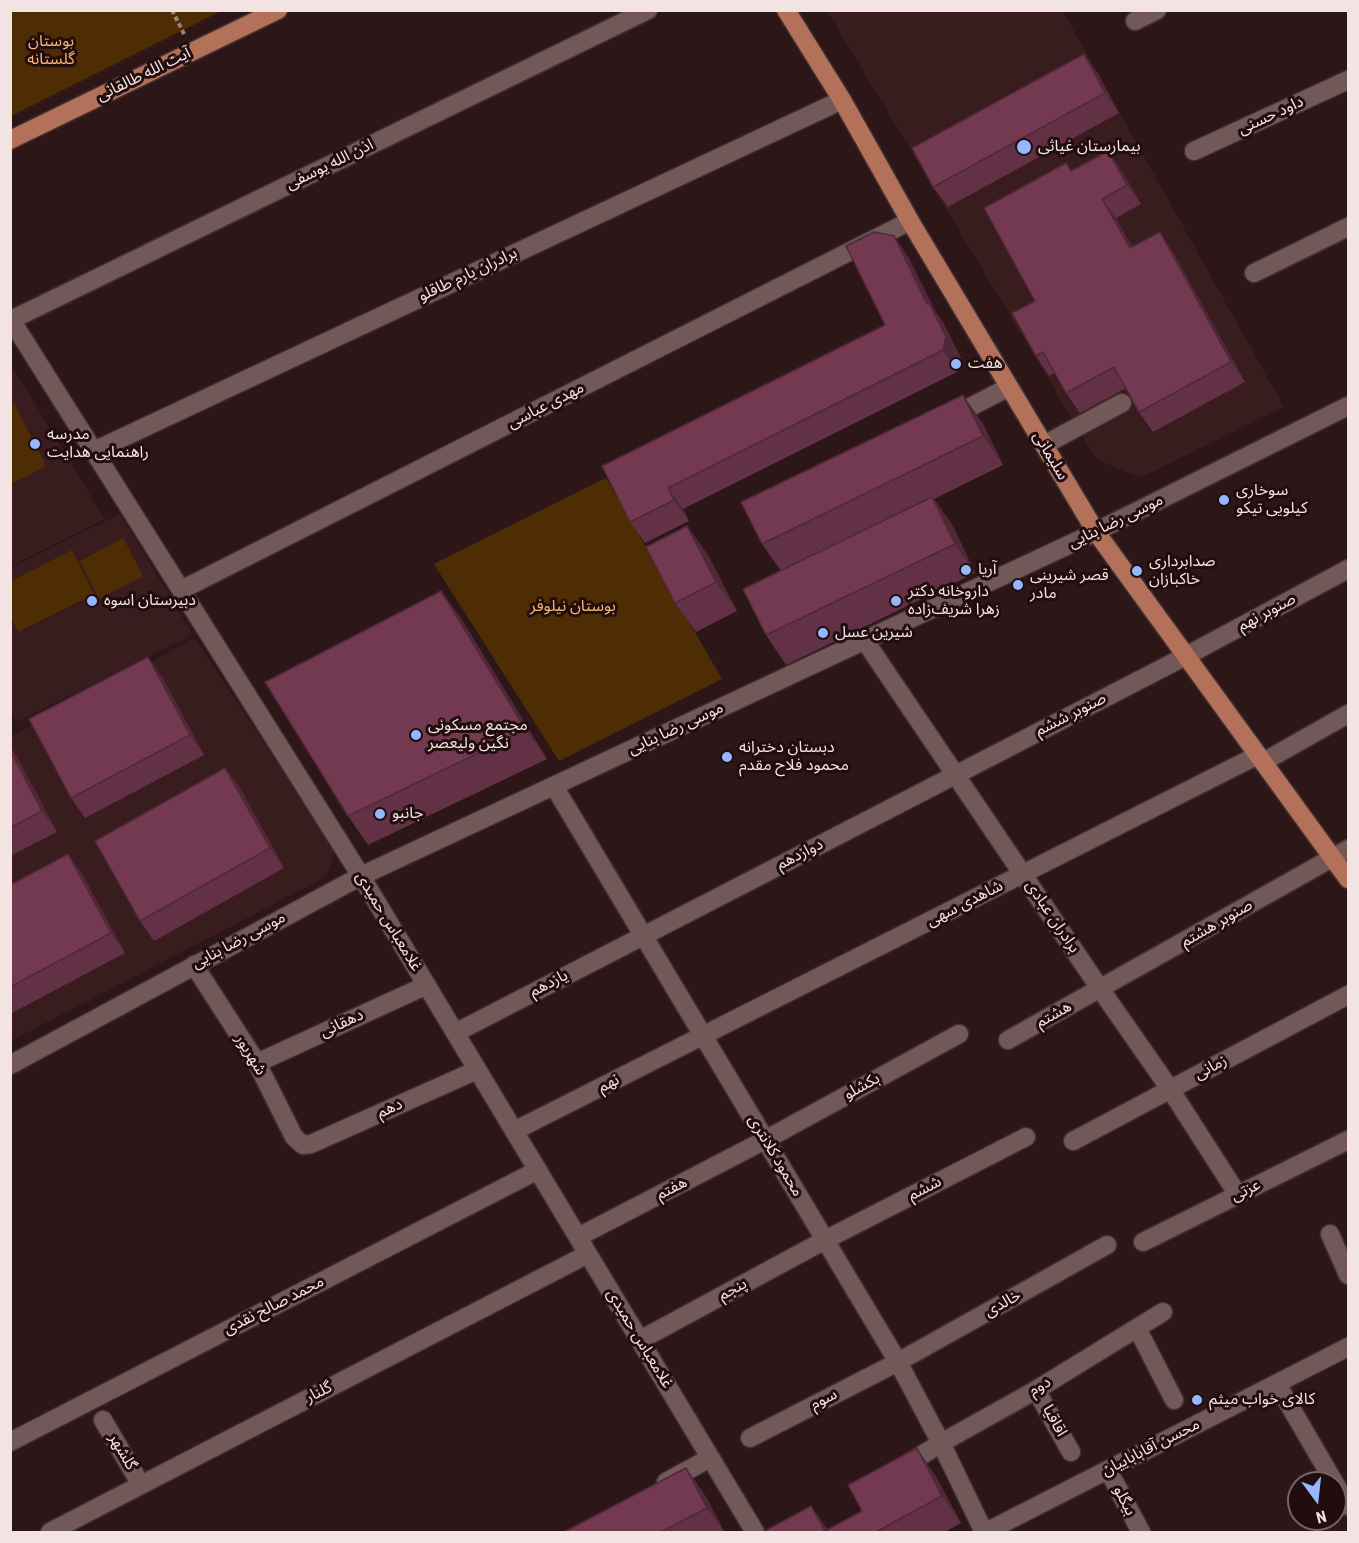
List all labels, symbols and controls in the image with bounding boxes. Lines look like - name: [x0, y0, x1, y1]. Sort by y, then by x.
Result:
- park label: بوستان گلستانه: [27, 32, 75, 70]
- street label: آیت الله طالقانی: [94, 44, 194, 106]
- street label: داود حسنی: [1235, 92, 1307, 140]
- street label: اذن الله یوسفی: [283, 136, 377, 194]
- place label: بیمارستان غیاثی: [1038, 137, 1141, 157]
- marker: بیمارستان غیاثی: [1015, 138, 1033, 156]
- street label: برادران یارم طاقلو: [416, 244, 520, 306]
- place label: هفت: [968, 354, 1003, 374]
- marker: هفت: [949, 357, 963, 371]
- street label: مهدی عباسی: [505, 379, 587, 433]
- place label: مدرسه راهنمایی هدایت: [47, 425, 149, 463]
- street label: سلیمانی: [1028, 428, 1072, 484]
- marker: مدرسه راهنمایی هدایت: [28, 437, 42, 451]
- place label: سوخاری کیلویی تیکو: [1236, 481, 1308, 519]
- street label: موسی رضا بنایی: [1065, 491, 1167, 553]
- marker: سوخاری کیلویی تیکو: [1217, 493, 1231, 507]
- place label: صدابرداری خاکبازان: [1149, 552, 1215, 590]
- place label: آریا: [978, 560, 997, 580]
- marker: آریا: [959, 563, 973, 577]
- marker: صدابرداری خاکبازان: [1130, 564, 1144, 578]
- place label: قصر شیرینی مادر: [1030, 566, 1109, 604]
- marker: قصر شیرینی مادر: [1011, 578, 1025, 592]
- place label: داروخانه دکتر زهرا شریف‌زاده: [908, 582, 1000, 620]
- street label: صنوبر نهم: [1235, 590, 1299, 636]
- place label: دبیرستان اسوه: [104, 591, 196, 611]
- marker: دبیرستان اسوه: [85, 594, 99, 608]
- marker: داروخانه دکتر زهرا شریف‌زاده: [889, 594, 903, 608]
- park label: بوستان نیلوفر: [530, 597, 616, 617]
- place label: شیرین عسل: [835, 623, 913, 643]
- marker: شیرین عسل: [816, 626, 830, 640]
- street label: صنوبر ششم: [1032, 689, 1110, 741]
- street label: موسی رضا بنایی: [625, 699, 727, 759]
- place label: مجتمع مسکونی نگین ولیعصر: [428, 716, 528, 754]
- marker: مجتمع مسکونی نگین ولیعصر: [409, 728, 423, 742]
- place label: دبستان دخترانه محمود فلاح مقدم: [739, 738, 849, 776]
- marker: دبستان دخترانه محمود فلاح مقدم: [720, 750, 734, 764]
- place label: جانبو: [392, 804, 423, 824]
- marker: جانبو: [373, 807, 387, 821]
- street label: دوازدهم: [773, 835, 827, 875]
- street label: غلامعباس حمیدی: [351, 869, 425, 975]
- street label: شاهدی سهی: [924, 877, 1006, 931]
- street label: برادران عبادی: [1021, 877, 1083, 957]
- street label: صنوبر هشتم: [1178, 896, 1256, 952]
- street label: موسی رضا بنایی: [189, 908, 289, 974]
- street label: یازدهم: [527, 966, 571, 1002]
- street label: هشتم: [1033, 997, 1075, 1033]
- street label: دهقانی: [317, 1006, 367, 1042]
- street label: شهریور: [230, 1031, 270, 1079]
- street label: زمانی: [1191, 1051, 1231, 1085]
- street label: بکشلو: [841, 1069, 883, 1105]
- street label: نهم: [595, 1071, 623, 1097]
- street label: دهم: [374, 1095, 406, 1123]
- street label: محمود کلانتری: [743, 1112, 807, 1200]
- street label: ششم: [905, 1172, 945, 1206]
- street label: هفتم: [653, 1173, 691, 1205]
- street label: عزتی: [1228, 1176, 1264, 1206]
- street label: محمد صالح نقدی: [221, 1272, 327, 1340]
- street label: پنجم: [715, 1275, 751, 1305]
- street label: غلامعباس حمیدی: [602, 1286, 676, 1392]
- street label: خالدی: [981, 1286, 1025, 1322]
- street label: دوم: [1025, 1373, 1055, 1401]
- street label: گلنار: [302, 1378, 336, 1408]
- street label: سوم: [807, 1385, 841, 1415]
- place label: کالای خواب میثم: [1209, 1390, 1315, 1410]
- marker: کالای خواب میثم: [1190, 1393, 1204, 1407]
- street label: اقاقیا: [1038, 1402, 1070, 1440]
- street label: محسن آقاباباییان: [1099, 1415, 1203, 1481]
- street label: گلشهر: [104, 1430, 140, 1474]
- north arrow: [1287, 1471, 1347, 1531]
- street label: بیگلو: [1108, 1483, 1140, 1519]
- text: N: [1314, 1506, 1328, 1527]

